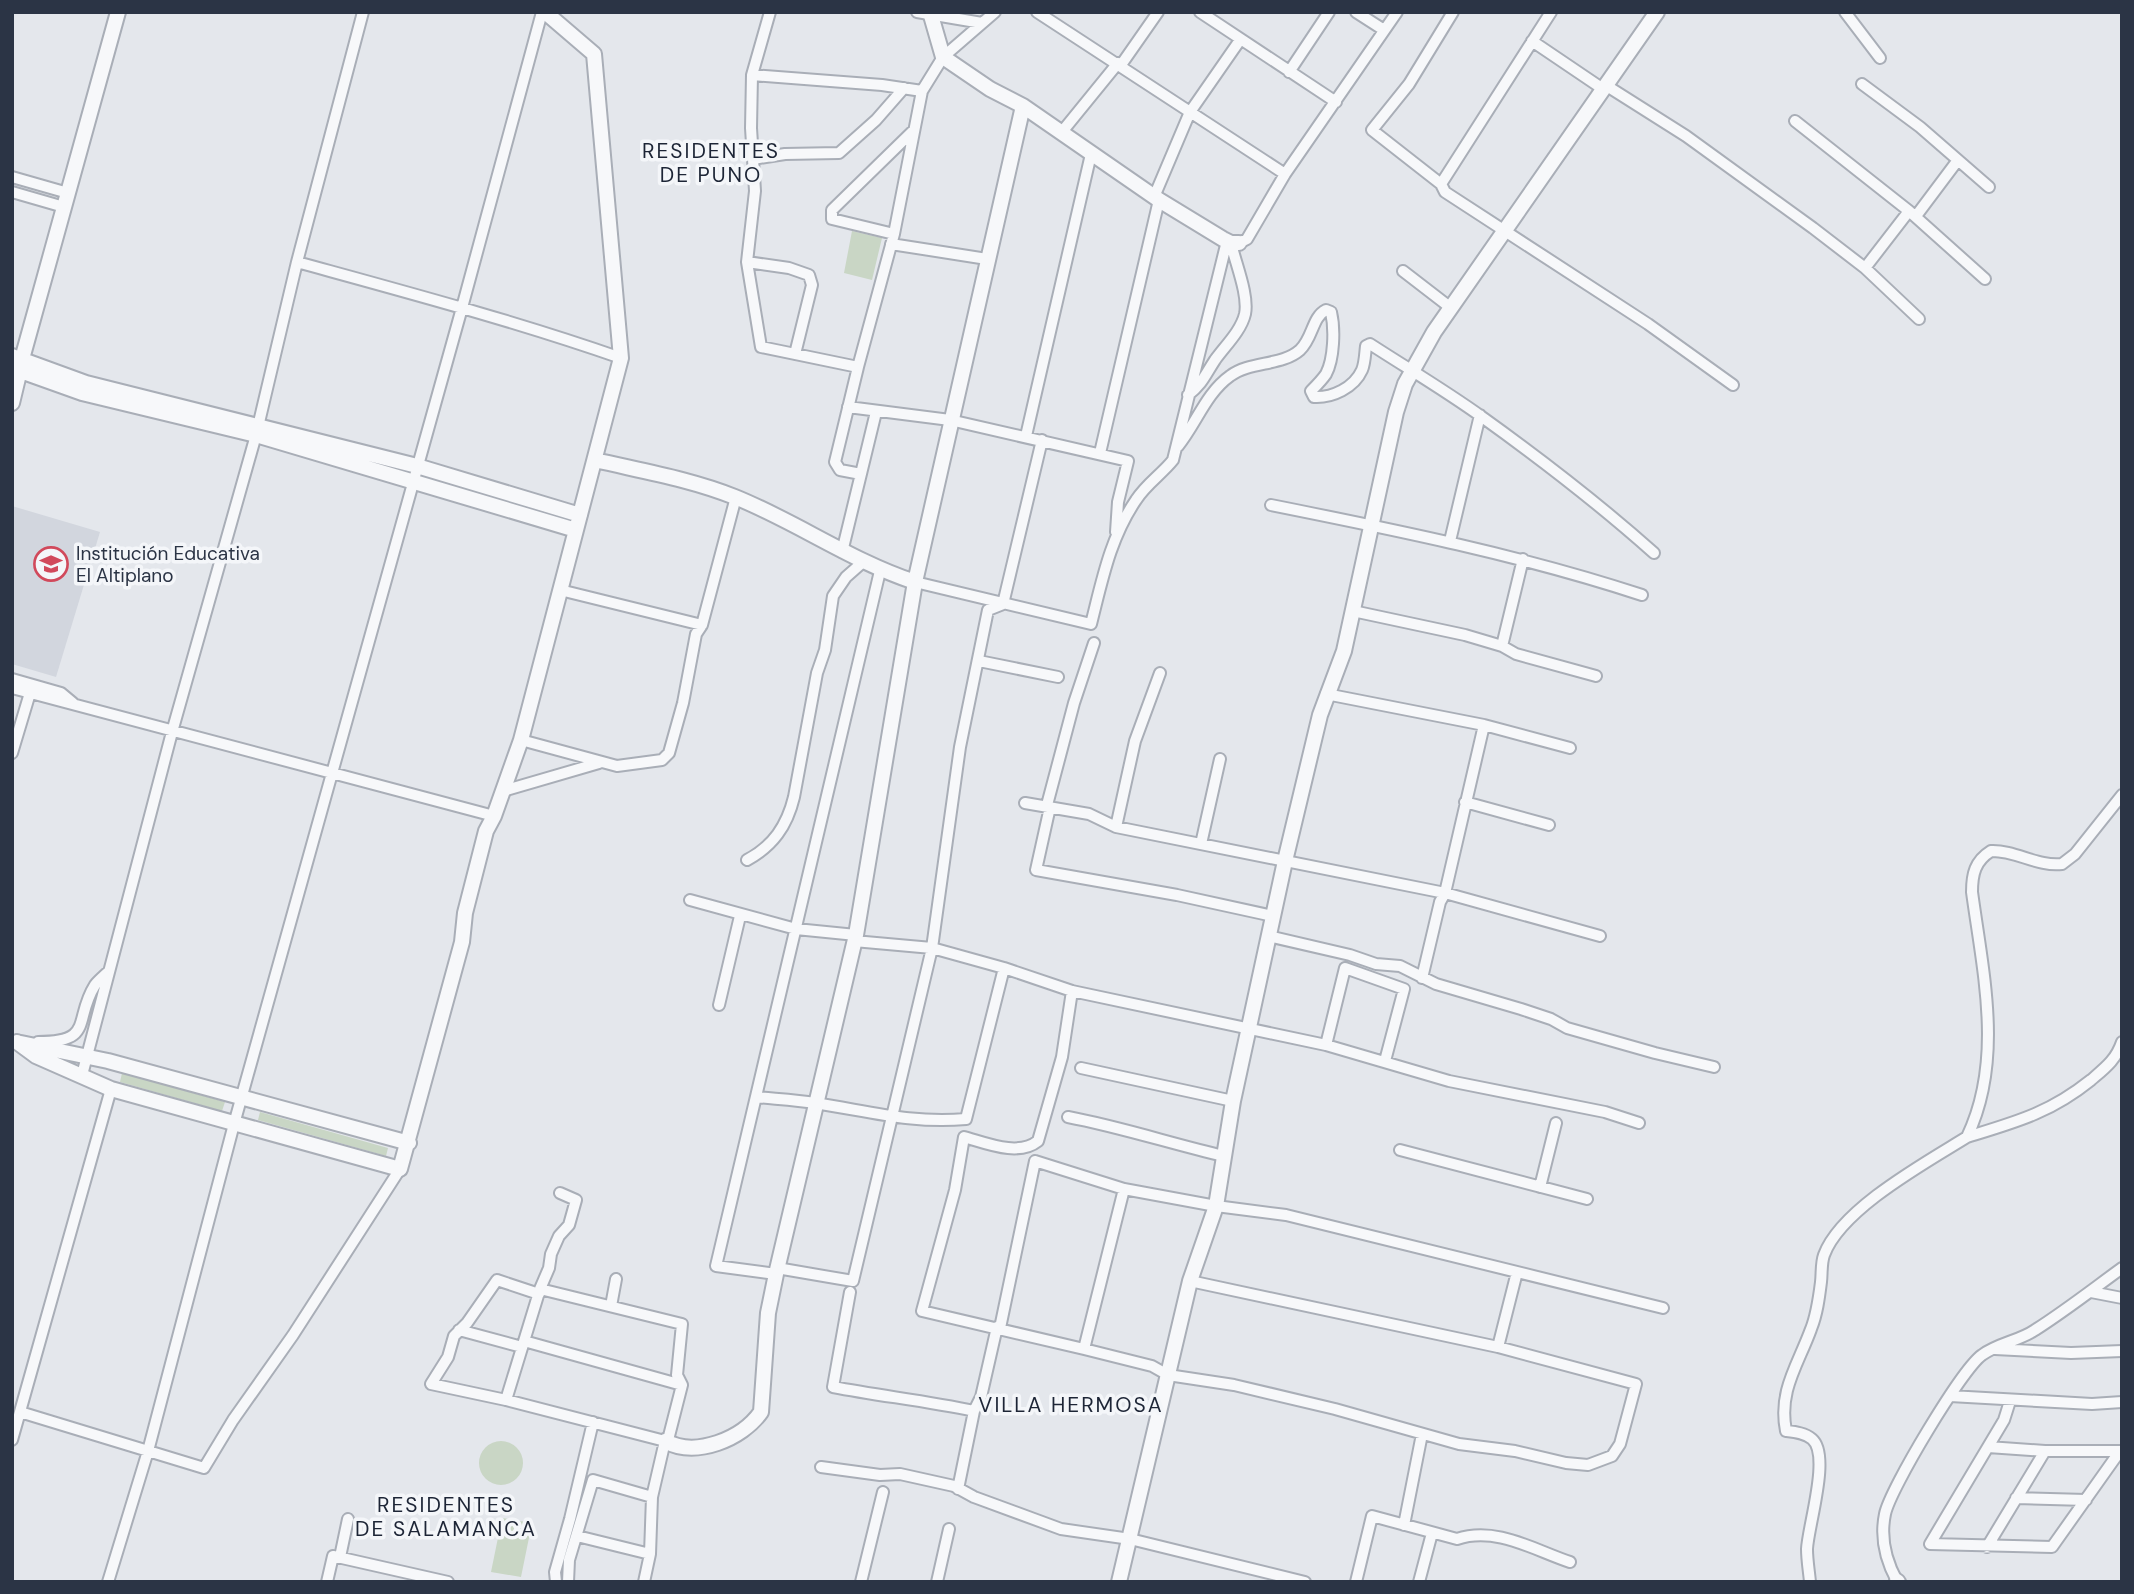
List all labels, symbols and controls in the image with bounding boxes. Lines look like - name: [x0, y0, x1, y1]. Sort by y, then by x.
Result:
- district label: RESIDENTES DE PUNO: [642, 137, 780, 189]
- place label: Institución Educativa El Altiplano: [76, 541, 260, 588]
- school or university icon: Institución Educativa El Altiplano: [32, 545, 70, 583]
- district label: VILLA HERMOSA: [978, 1391, 1164, 1419]
- district label: RESIDENTES DE SALAMANCA: [355, 1491, 537, 1543]

